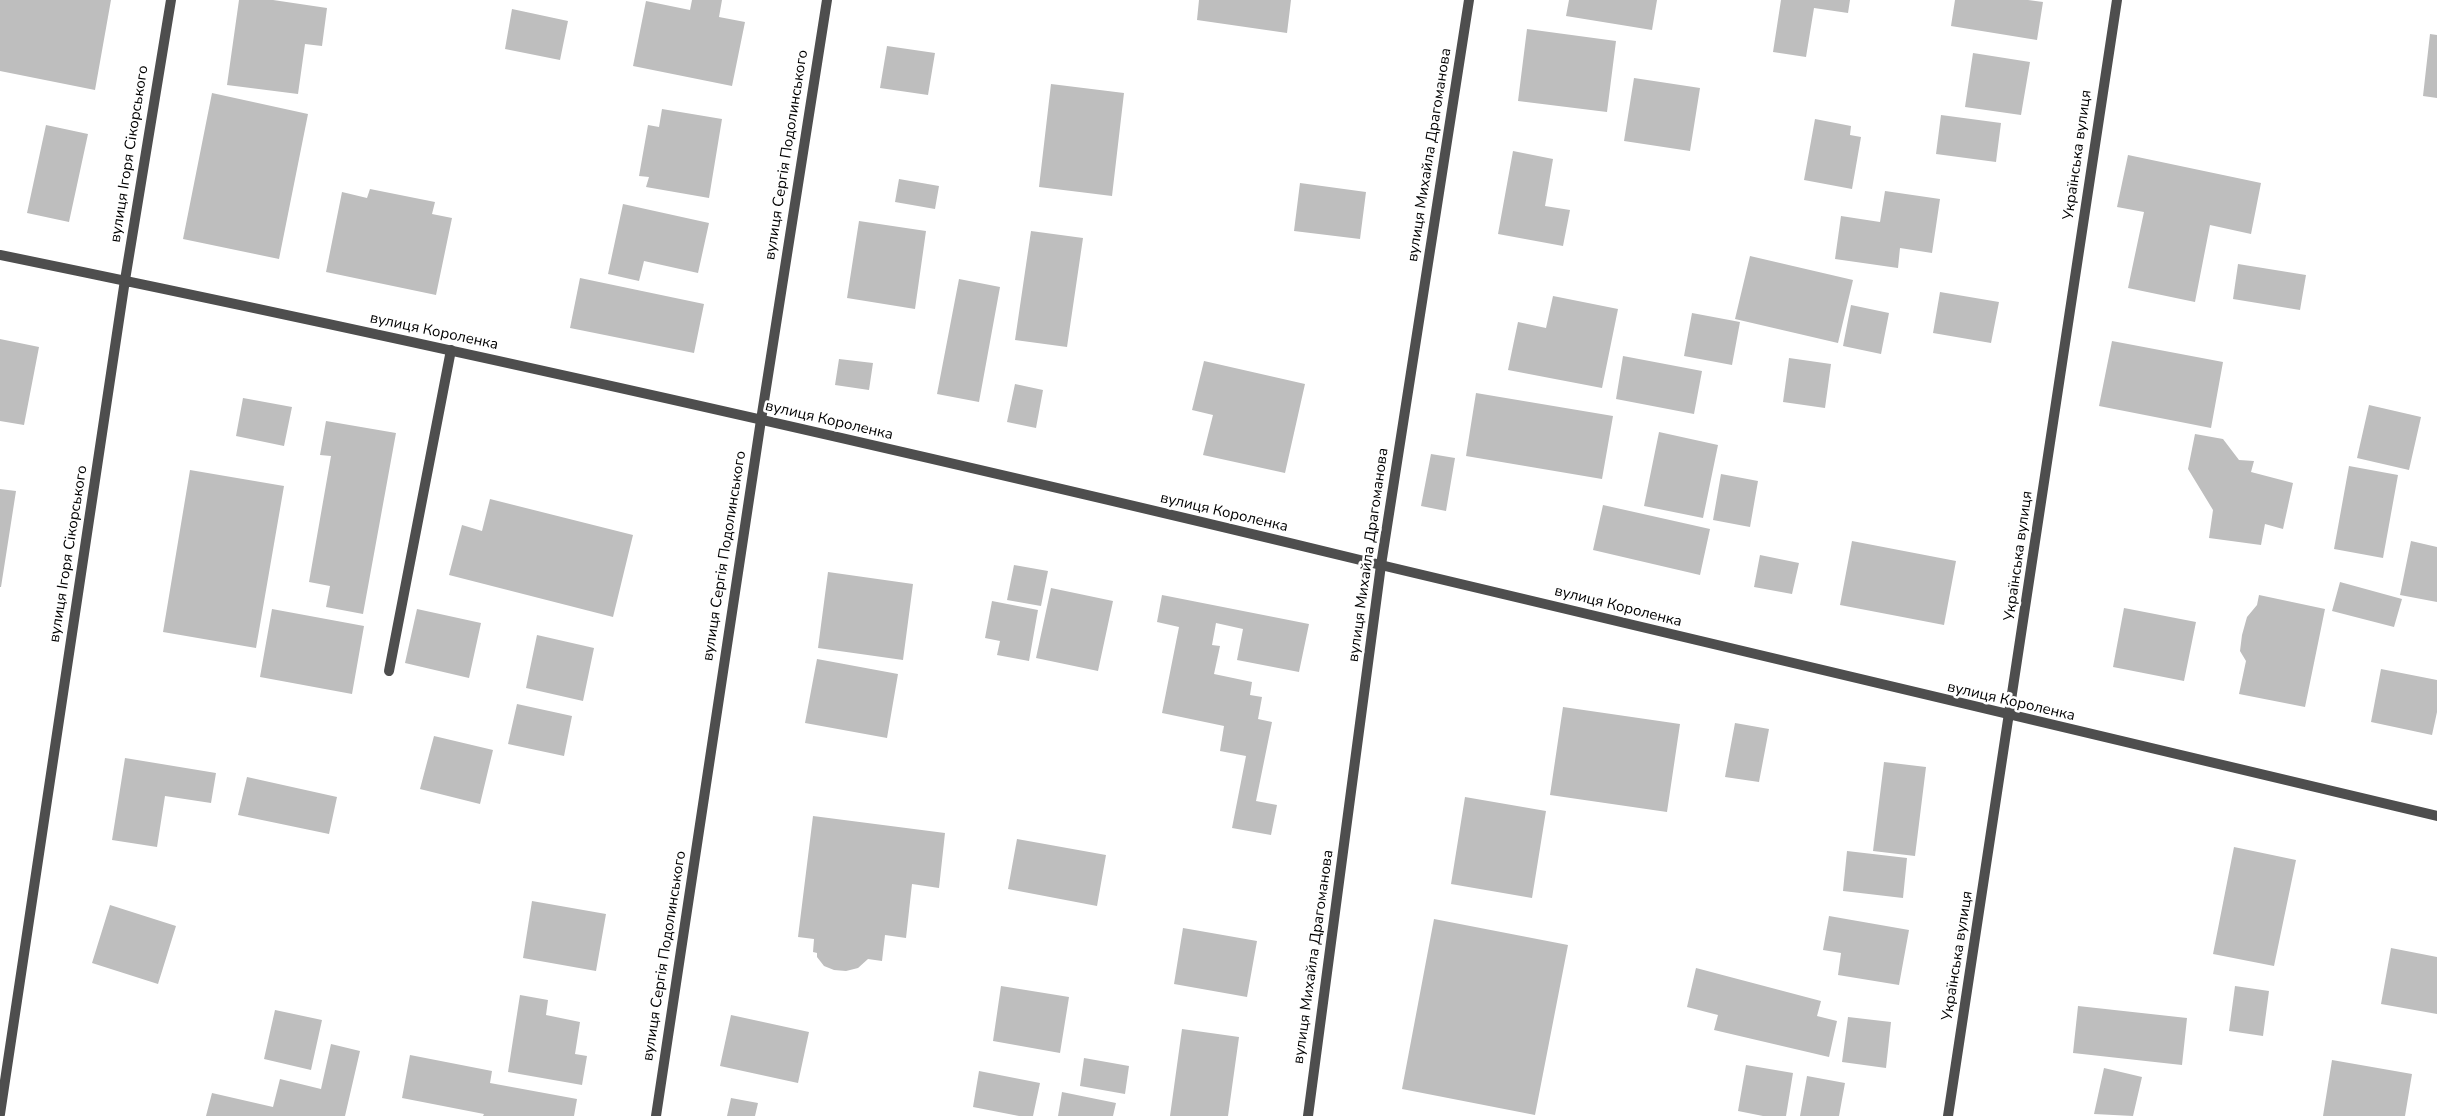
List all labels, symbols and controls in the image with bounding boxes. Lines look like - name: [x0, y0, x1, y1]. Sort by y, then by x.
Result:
- street label: вулиця Михайла Драгоманова: [1404, 47, 1456, 263]
- street label: вулиця Сергія Подолинського: [761, 49, 813, 261]
- street label: вулиця Ігоря Сікорського: [107, 64, 153, 244]
- street label: Українська вулиця: [2060, 89, 2096, 221]
- street label: вулиця Короленка: [368, 310, 500, 354]
- street label: вулиця Короленка: [763, 398, 895, 444]
- street label: вулиця Михайла Драгоманова: [1345, 447, 1393, 663]
- street label: вулиця Сергія Подолинського: [699, 450, 751, 662]
- street label: вулиця Ігоря Сікорського: [46, 464, 92, 644]
- street label: вулиця Короленка: [1158, 490, 1290, 536]
- street label: Українська вулиця: [2001, 490, 2037, 622]
- street label: вулиця Короленка: [1552, 582, 1684, 632]
- street label: вулиця Короленка: [1945, 679, 2077, 725]
- street label: вулиця Михайла Драгоманова: [1290, 849, 1338, 1065]
- street label: вулиця Сергія Подолинського: [639, 850, 691, 1062]
- street label: Українська вулиця: [1939, 890, 1977, 1022]

